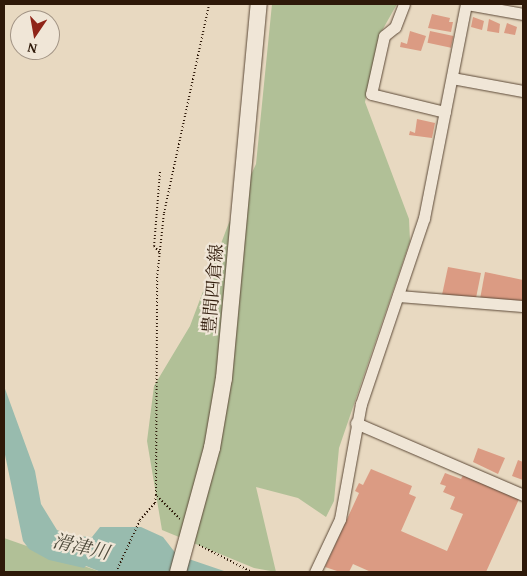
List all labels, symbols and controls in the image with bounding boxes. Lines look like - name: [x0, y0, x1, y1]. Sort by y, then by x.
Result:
- north arrow: [10, 10, 60, 60]
- text: N: [25, 38, 39, 59]
- street label: 豊間四倉線: [198, 243, 228, 335]
- water label: 滑津川: [51, 529, 111, 565]

